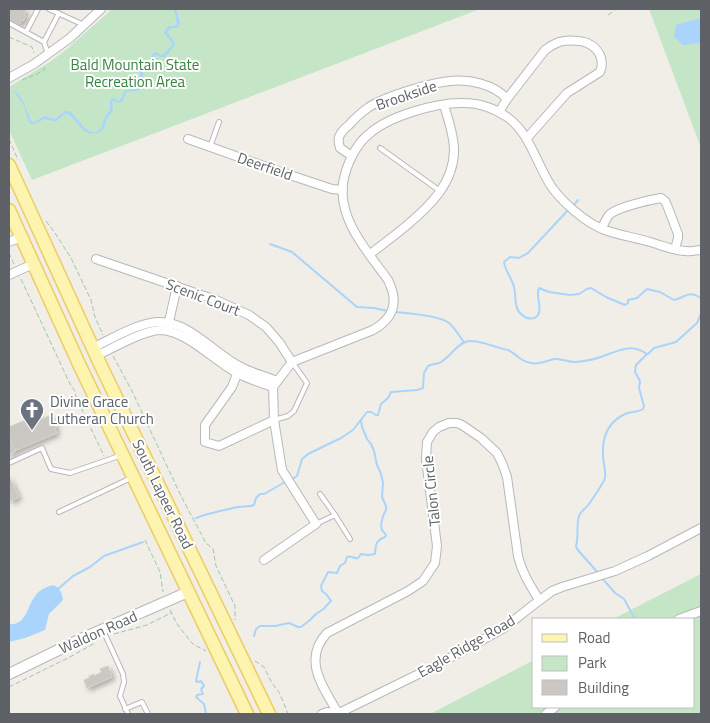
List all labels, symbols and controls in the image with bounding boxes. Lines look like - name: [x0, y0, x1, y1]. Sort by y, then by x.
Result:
- park label: Bald Mountain State Recreation Area: [71, 53, 199, 93]
- street label: Brookside: [372, 74, 440, 116]
- street label: Deerfield: [234, 146, 296, 186]
- street label: Scenic Court: [163, 272, 244, 322]
- place label: Divine Grace Lutheran Church: [50, 390, 154, 430]
- church icon: Divine Grace Lutheran Church: [19, 397, 45, 431]
- street label: South Lapeer Road: [127, 435, 199, 553]
- street label: Talon Circle: [416, 455, 446, 527]
- street label: Waldon Road: [55, 604, 141, 660]
- street label: Eagle Ridge Road: [413, 609, 519, 683]
- legend: [532, 618, 695, 708]
- text: Road: [578, 626, 610, 649]
- text: Park: [578, 651, 607, 674]
- text: Building: [578, 676, 629, 699]

